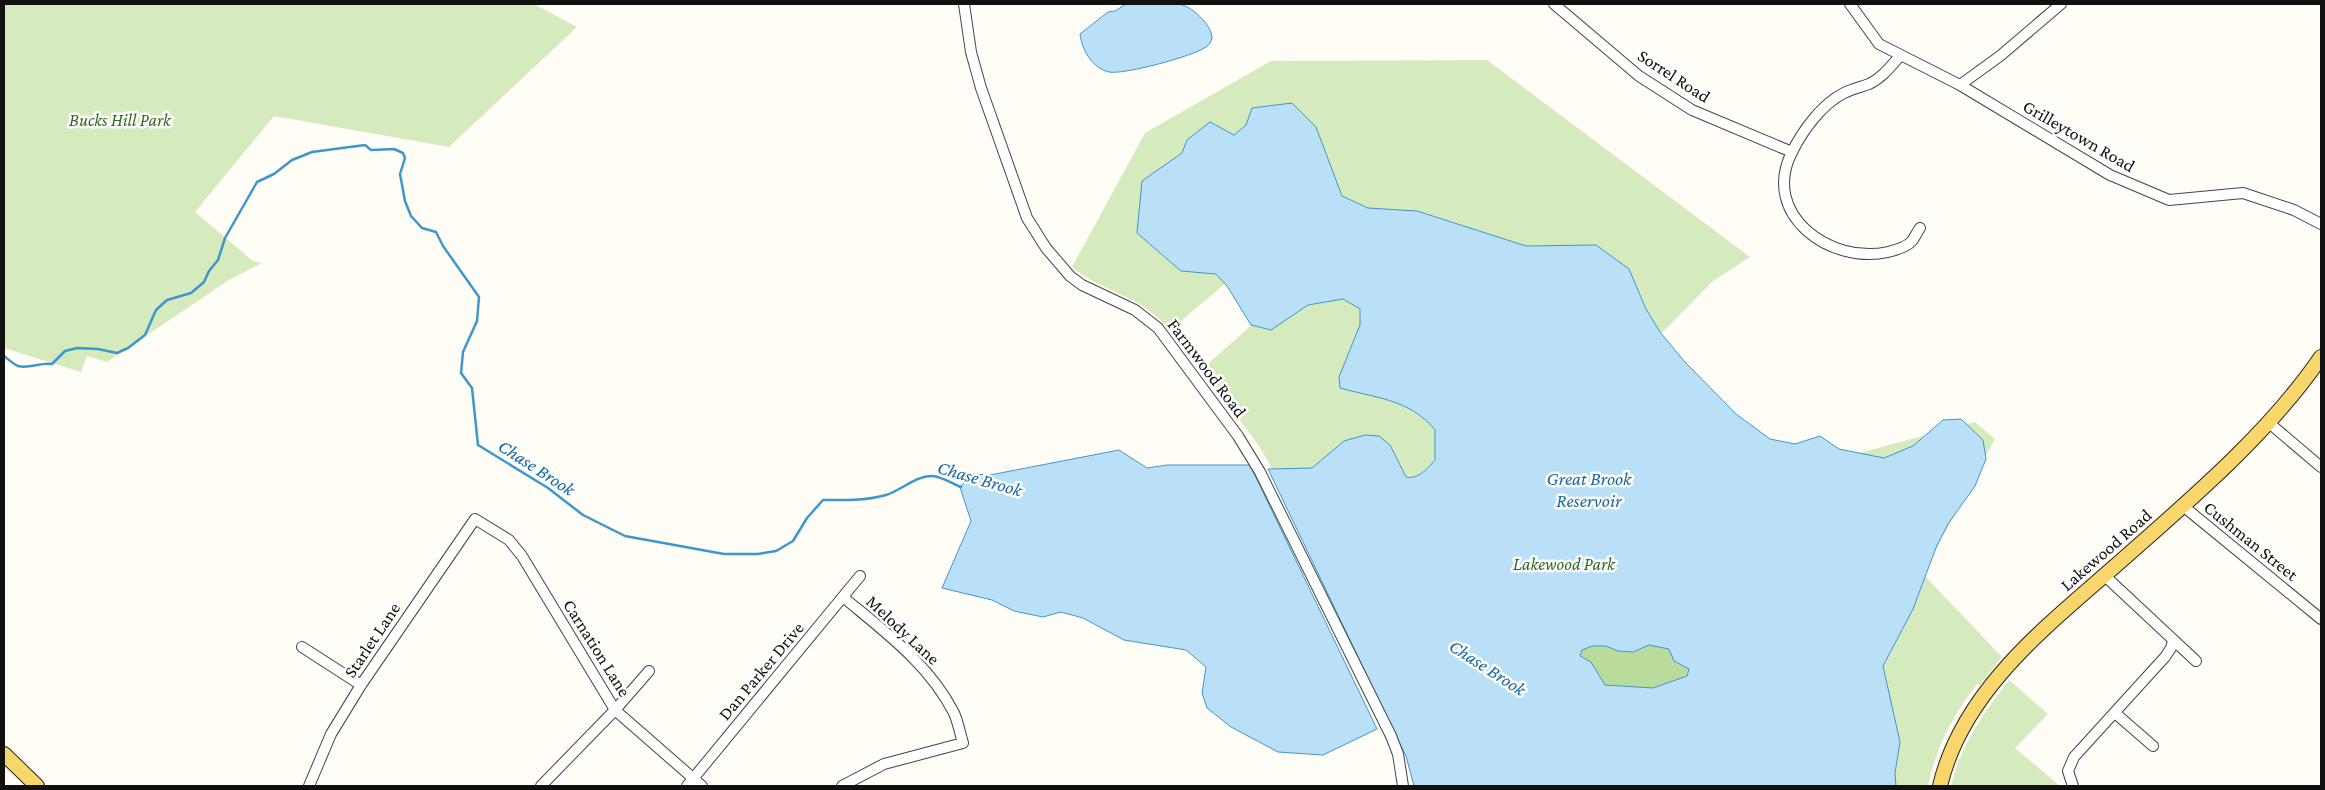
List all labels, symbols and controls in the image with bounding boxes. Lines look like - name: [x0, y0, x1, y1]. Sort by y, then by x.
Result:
- street label: Sorrel Road: [1634, 45, 1714, 107]
- street label: Grilleytown Road: [2020, 96, 2139, 176]
- park label: Bucks Hill Park: [69, 110, 172, 130]
- street label: Farmwood Road: [1164, 315, 1251, 422]
- water label: Chase Brook: [494, 435, 580, 500]
- water label: Chase Brook: [935, 456, 1025, 501]
- water label: Great Brook Reservoir: [1547, 468, 1632, 511]
- street label: Cushman Street: [2200, 497, 2303, 586]
- street label: Lakewood Road: [2056, 505, 2156, 595]
- park label: Lakewood Park: [1513, 554, 1616, 574]
- street label: Melody Lane: [862, 591, 944, 669]
- street label: Carnation Lane: [559, 596, 635, 700]
- street label: Starlet Lane: [340, 599, 404, 681]
- street label: Dan Parker Drive: [714, 618, 808, 724]
- water label: Chase Brook: [1445, 635, 1531, 700]

